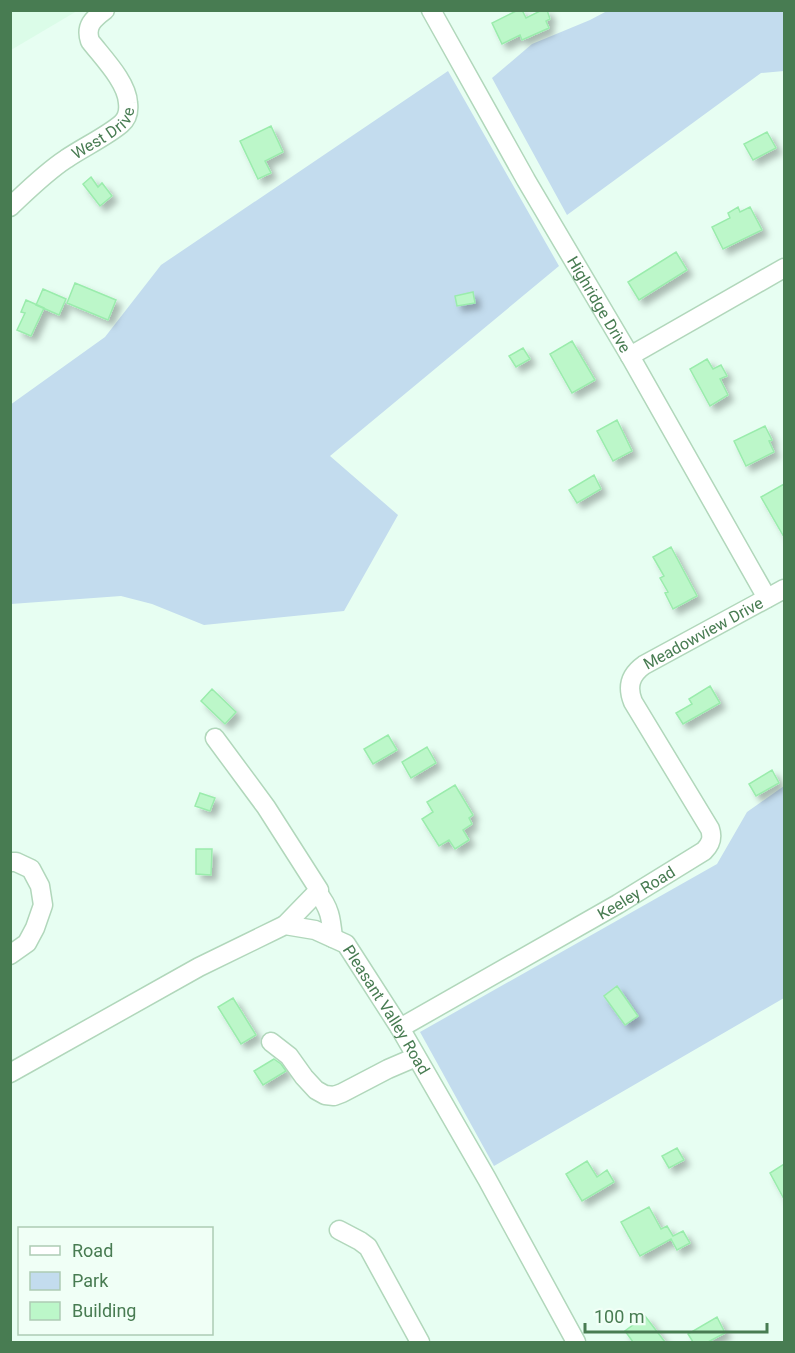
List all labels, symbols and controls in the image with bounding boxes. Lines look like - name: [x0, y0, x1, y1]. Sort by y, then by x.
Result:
- street label: West Drive: [68, 106, 138, 163]
- street label: Highridge Drive: [564, 253, 635, 356]
- street label: Meadowview Drive: [640, 593, 766, 673]
- street label: Keeley Road: [594, 862, 678, 923]
- street label: Pleasant Valley Road: [339, 941, 434, 1078]
- legend: [18, 1227, 213, 1335]
- text: Road: [72, 1240, 113, 1261]
- text: Park: [72, 1270, 109, 1291]
- scale bar: [585, 1296, 766, 1334]
- text: Building: [72, 1300, 136, 1321]
- text: 100 m: [594, 1306, 645, 1327]

